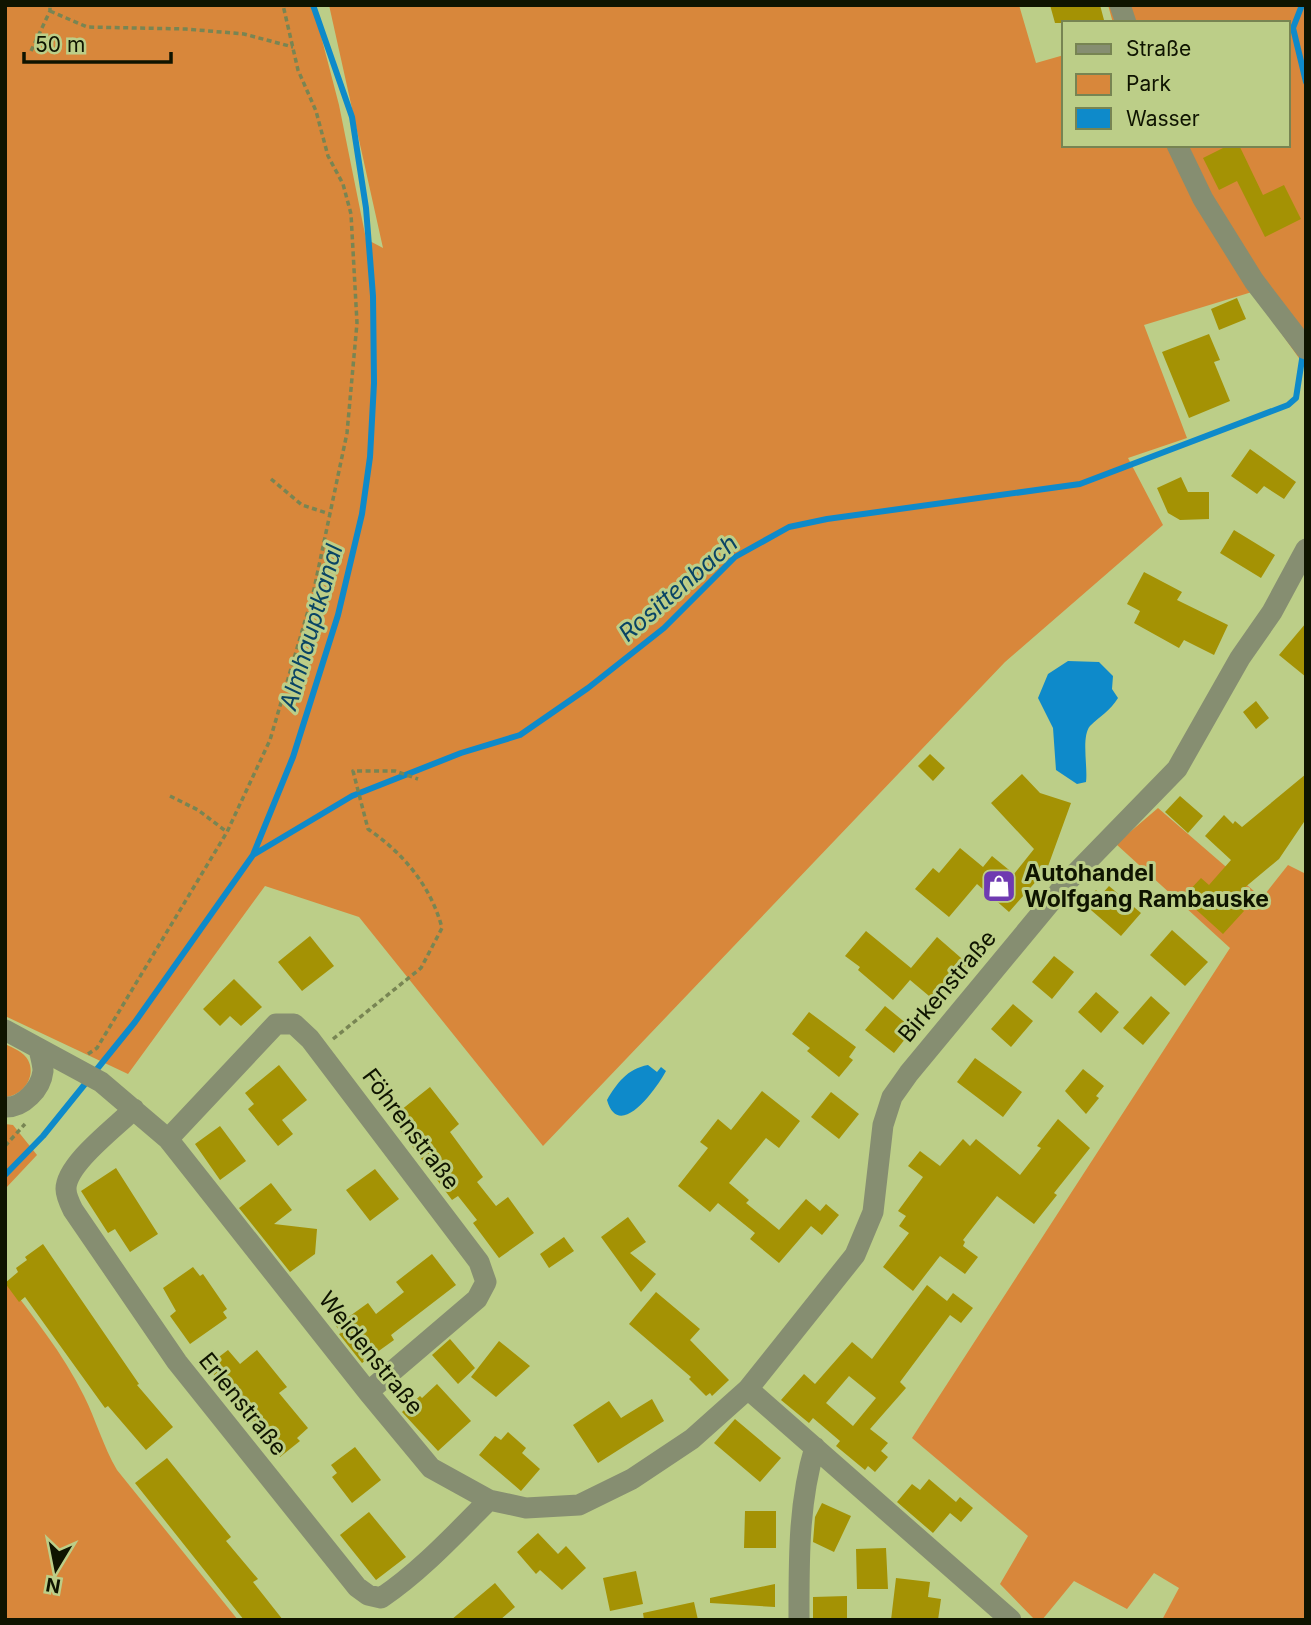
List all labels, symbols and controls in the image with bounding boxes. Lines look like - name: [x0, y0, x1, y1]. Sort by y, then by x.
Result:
- scale bar: [24, 21, 172, 65]
- legend: [1062, 21, 1290, 147]
- text: 50 m: [35, 32, 85, 57]
- text: Straße: [1126, 36, 1191, 61]
- text: Park: [1126, 71, 1171, 96]
- text: Wasser: [1126, 106, 1200, 131]
- water label: Rosittenbach: [613, 528, 743, 648]
- water label: Almhauptkanal: [273, 541, 349, 714]
- place label: Autohandel Wolfgang Rambauske: [1024, 859, 1269, 913]
- shop icon: Autohandel Wolfgang Rambauske: [980, 867, 1018, 905]
- street label: Birkenstraße: [892, 924, 1002, 1048]
- street label: Föhrenstraße: [356, 1063, 466, 1195]
- street label: Weidenstraße: [313, 1286, 429, 1420]
- street label: Erlenstraße: [193, 1347, 293, 1461]
- north arrow: [21, 1534, 91, 1604]
- text: N: [44, 1573, 62, 1598]

